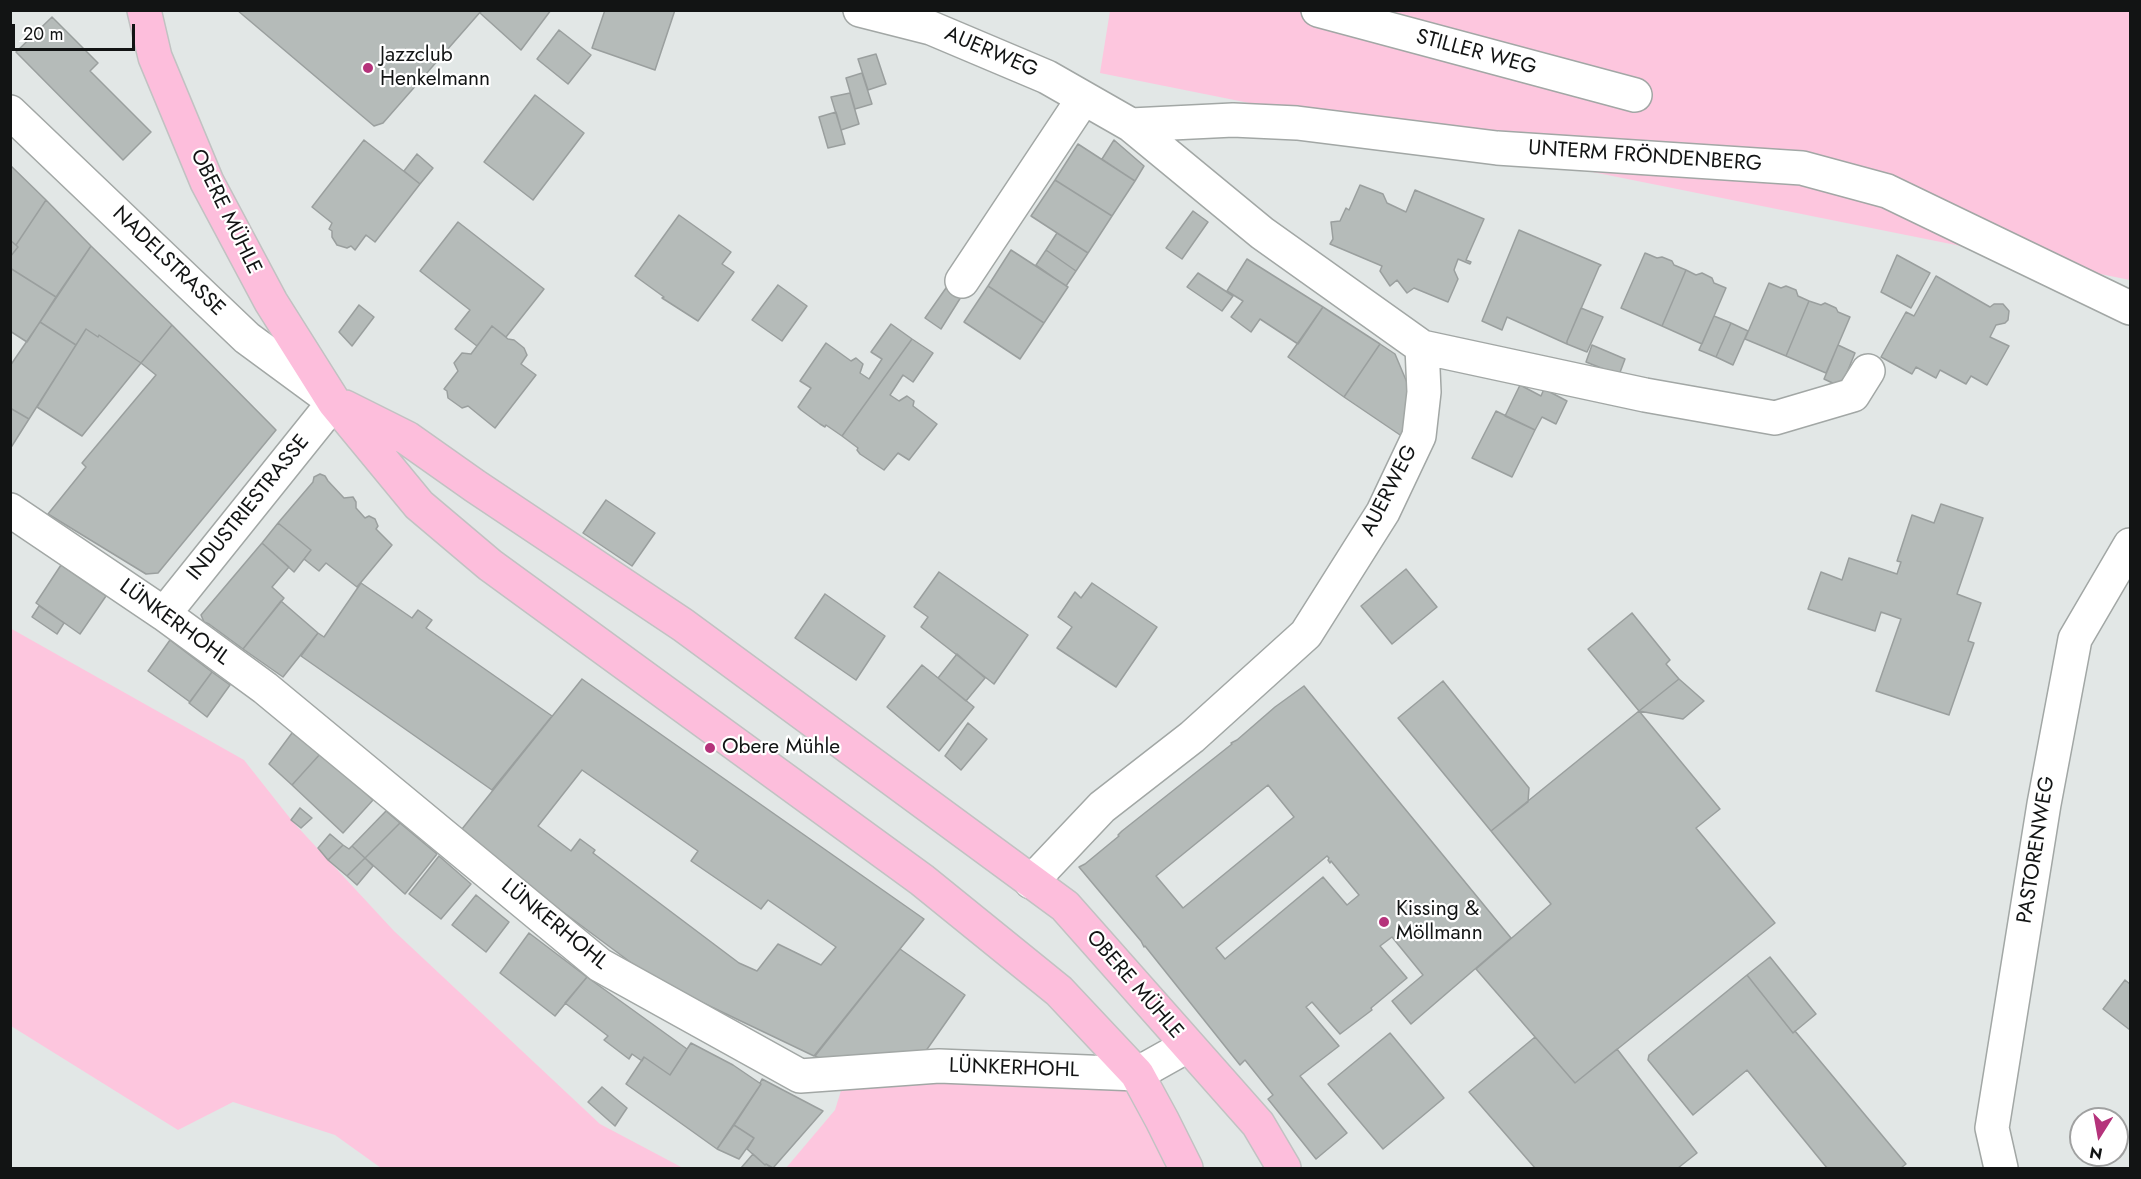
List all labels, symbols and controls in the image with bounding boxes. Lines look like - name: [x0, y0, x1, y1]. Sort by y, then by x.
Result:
- scale bar: [15, 12, 138, 50]
- text: 20 m: [23, 21, 63, 47]
- street label: AUERWEG: [941, 22, 1041, 84]
- street label: STILLER WEG: [1413, 25, 1539, 81]
- place label: Jazzclub Henkelmann: [380, 43, 490, 93]
- marker: Jazzclub Henkelmann: [361, 61, 375, 75]
- street label: UNTERM FRÖNDENBERG: [1527, 136, 1763, 178]
- street label: OBERE MÜHLE: [184, 146, 266, 278]
- street label: NADELSTRASSE: [106, 202, 230, 322]
- street label: INDUSTRIESTRASSE: [183, 430, 315, 586]
- street label: AUERWEG: [1356, 441, 1424, 541]
- street label: LÜNKERHOHL: [114, 575, 234, 671]
- place label: Obere Mühle: [722, 735, 840, 761]
- marker: Obere Mühle: [703, 741, 717, 755]
- street label: PASTORENWEG: [2013, 774, 2061, 926]
- street label: LÜNKERHOHL: [496, 874, 612, 976]
- place label: Kissing & Möllmann: [1396, 897, 1483, 947]
- marker: Kissing & Möllmann: [1377, 915, 1391, 929]
- street label: OBERE MÜHLE: [1080, 926, 1188, 1044]
- street label: LÜNKERHOHL: [949, 1054, 1079, 1084]
- north arrow: [2069, 1107, 2129, 1167]
- text: N: [2087, 1141, 2104, 1166]

